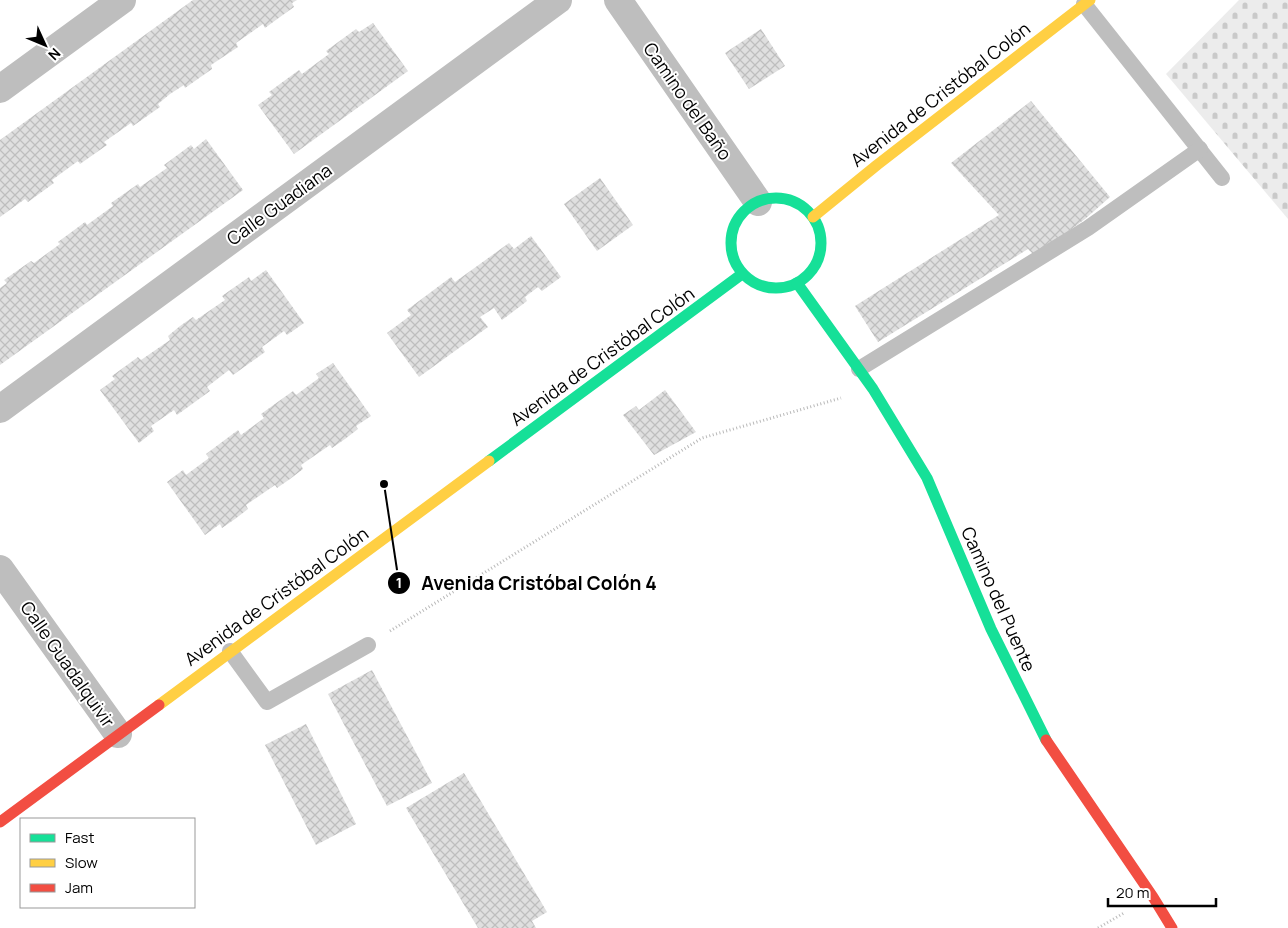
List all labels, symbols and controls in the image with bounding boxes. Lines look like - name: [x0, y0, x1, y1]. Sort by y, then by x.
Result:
- street label: Avenida de Cristóbal Colón: [845, 16, 1035, 172]
- north arrow: [20, 20, 70, 70]
- street label: Camino del Baño: [638, 37, 738, 165]
- text: N: [44, 44, 65, 65]
- street label: Calle Guadiana: [222, 158, 336, 250]
- street label: Avenida de Cristóbal Colón: [505, 281, 699, 431]
- street label: Avenida de Cristóbal Colón: [179, 521, 373, 671]
- street label: Camino del Puente: [956, 523, 1042, 675]
- callout: Avenida Cristóbal Colón 4: [386, 566, 667, 600]
- text: Avenida Cristóbal Colón 4: [421, 570, 657, 596]
- text: 1: [396, 572, 402, 593]
- street label: Calle Guadalquivir: [15, 596, 121, 732]
- legend: [20, 818, 195, 908]
- text: Fast: [65, 827, 94, 848]
- text: Slow: [65, 852, 98, 873]
- scale bar: [1108, 876, 1216, 908]
- text: Jam: [65, 877, 93, 898]
- text: 20 m: [1116, 882, 1149, 903]

